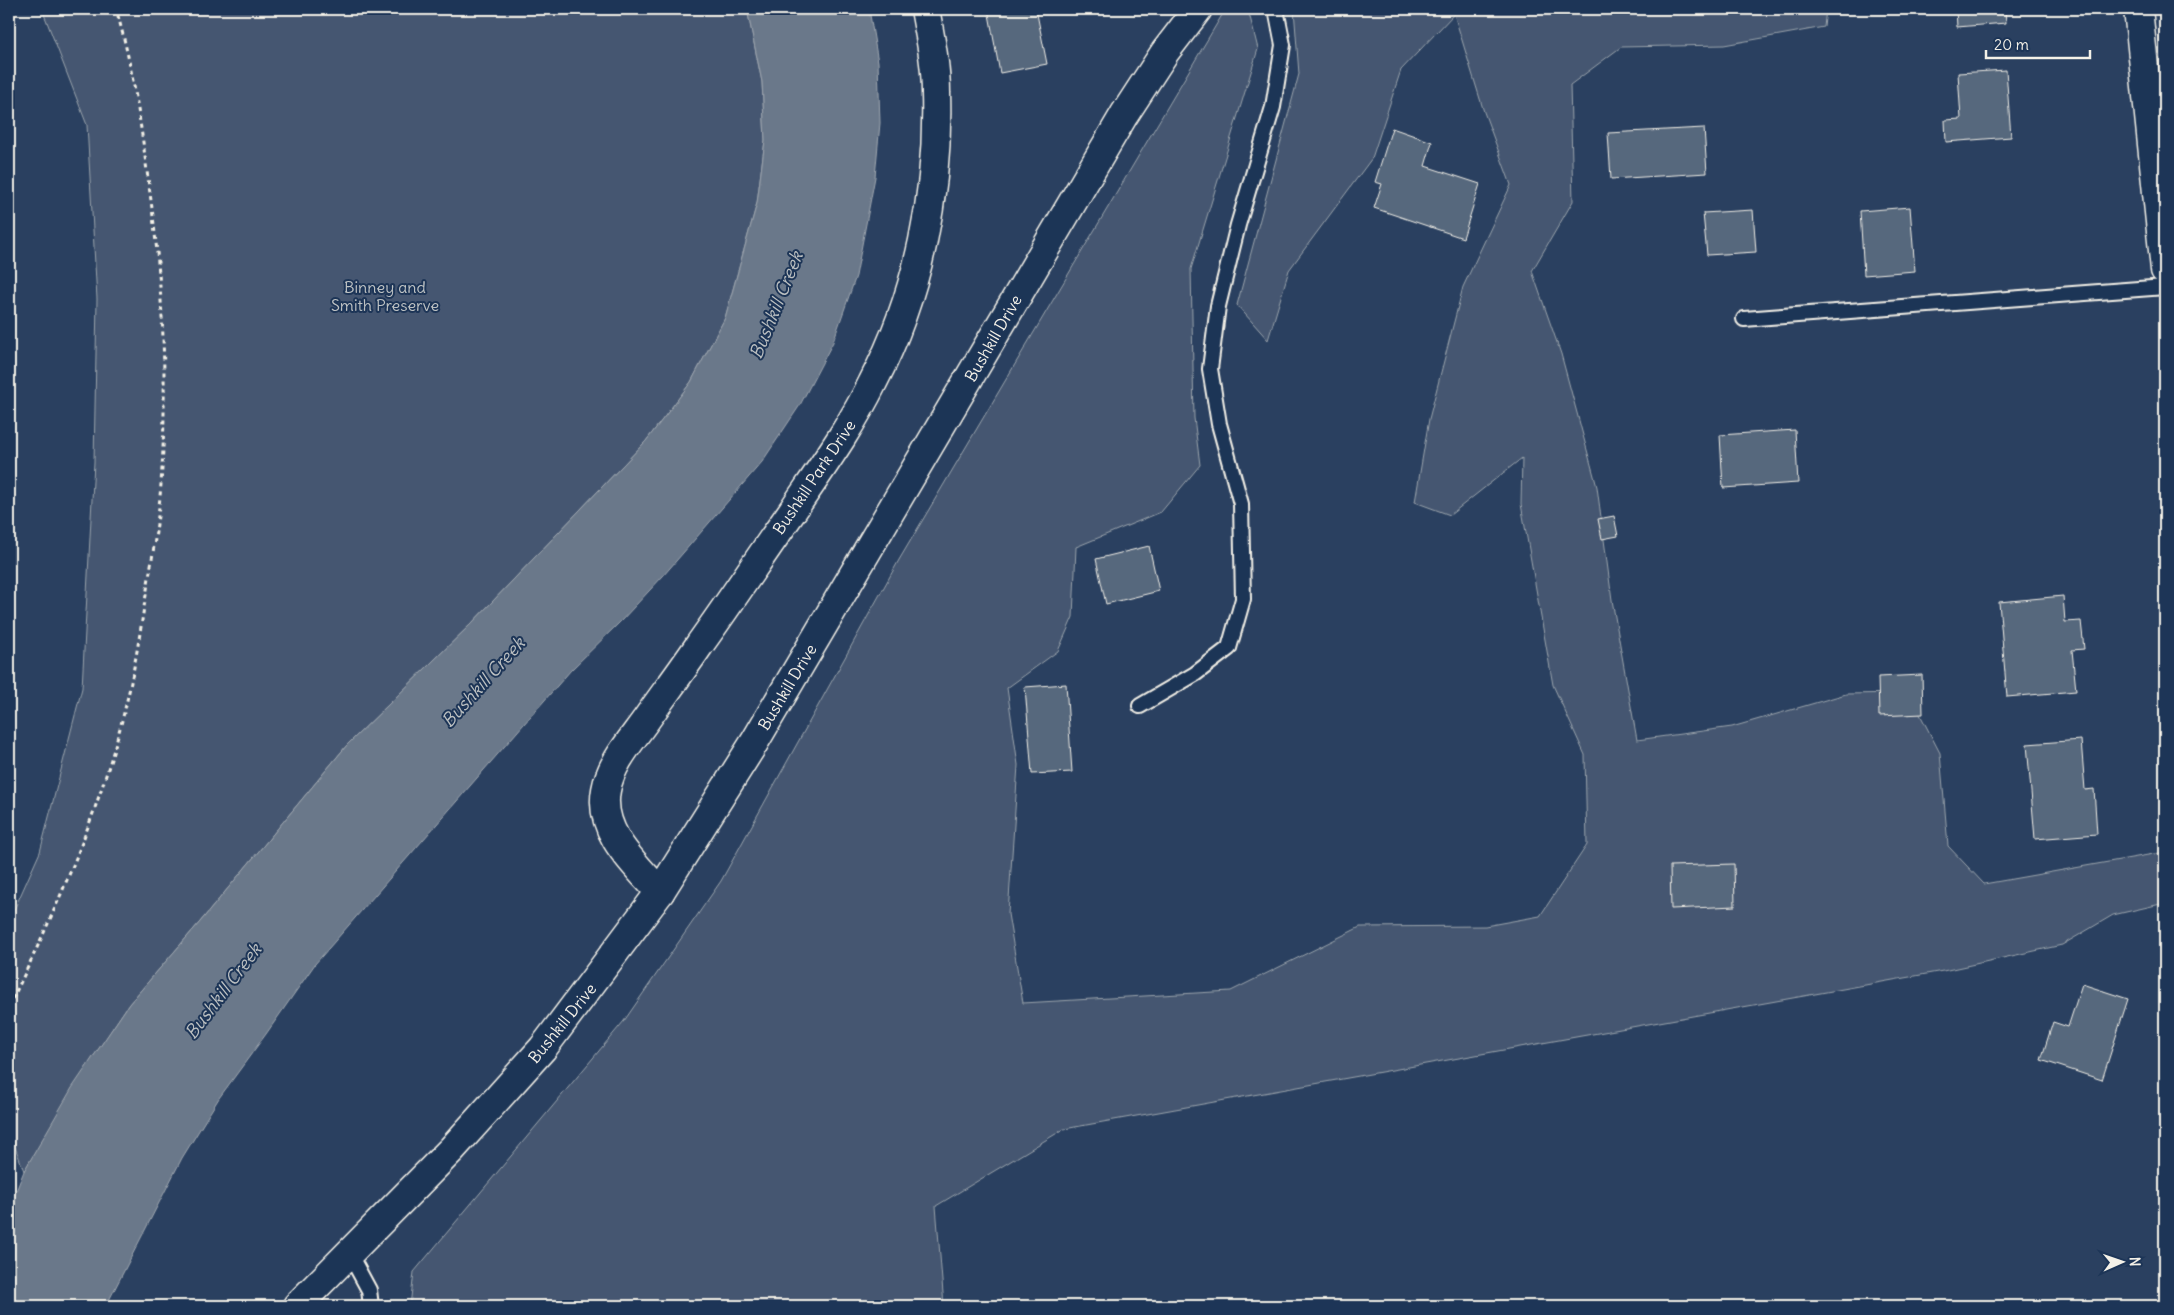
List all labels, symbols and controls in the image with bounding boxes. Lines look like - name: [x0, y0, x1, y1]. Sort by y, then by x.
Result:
- scale bar: [1986, 28, 2090, 60]
- text: 20 m: [1994, 35, 2029, 54]
- water label: Bushkill Creek: [744, 246, 809, 362]
- park label: Binney and Smith Preserve: [331, 277, 439, 315]
- street label: Bushkill Drive: [960, 291, 1026, 385]
- street label: Bushkill Park Drive: [768, 416, 860, 538]
- water label: Bushkill Creek: [436, 631, 531, 732]
- street label: Bushkill Drive: [753, 640, 821, 734]
- water label: Bushkill Creek: [180, 937, 267, 1043]
- street label: Bushkill Drive: [524, 979, 600, 1067]
- north arrow: [2096, 1238, 2146, 1288]
- text: N: [2126, 1256, 2144, 1267]

